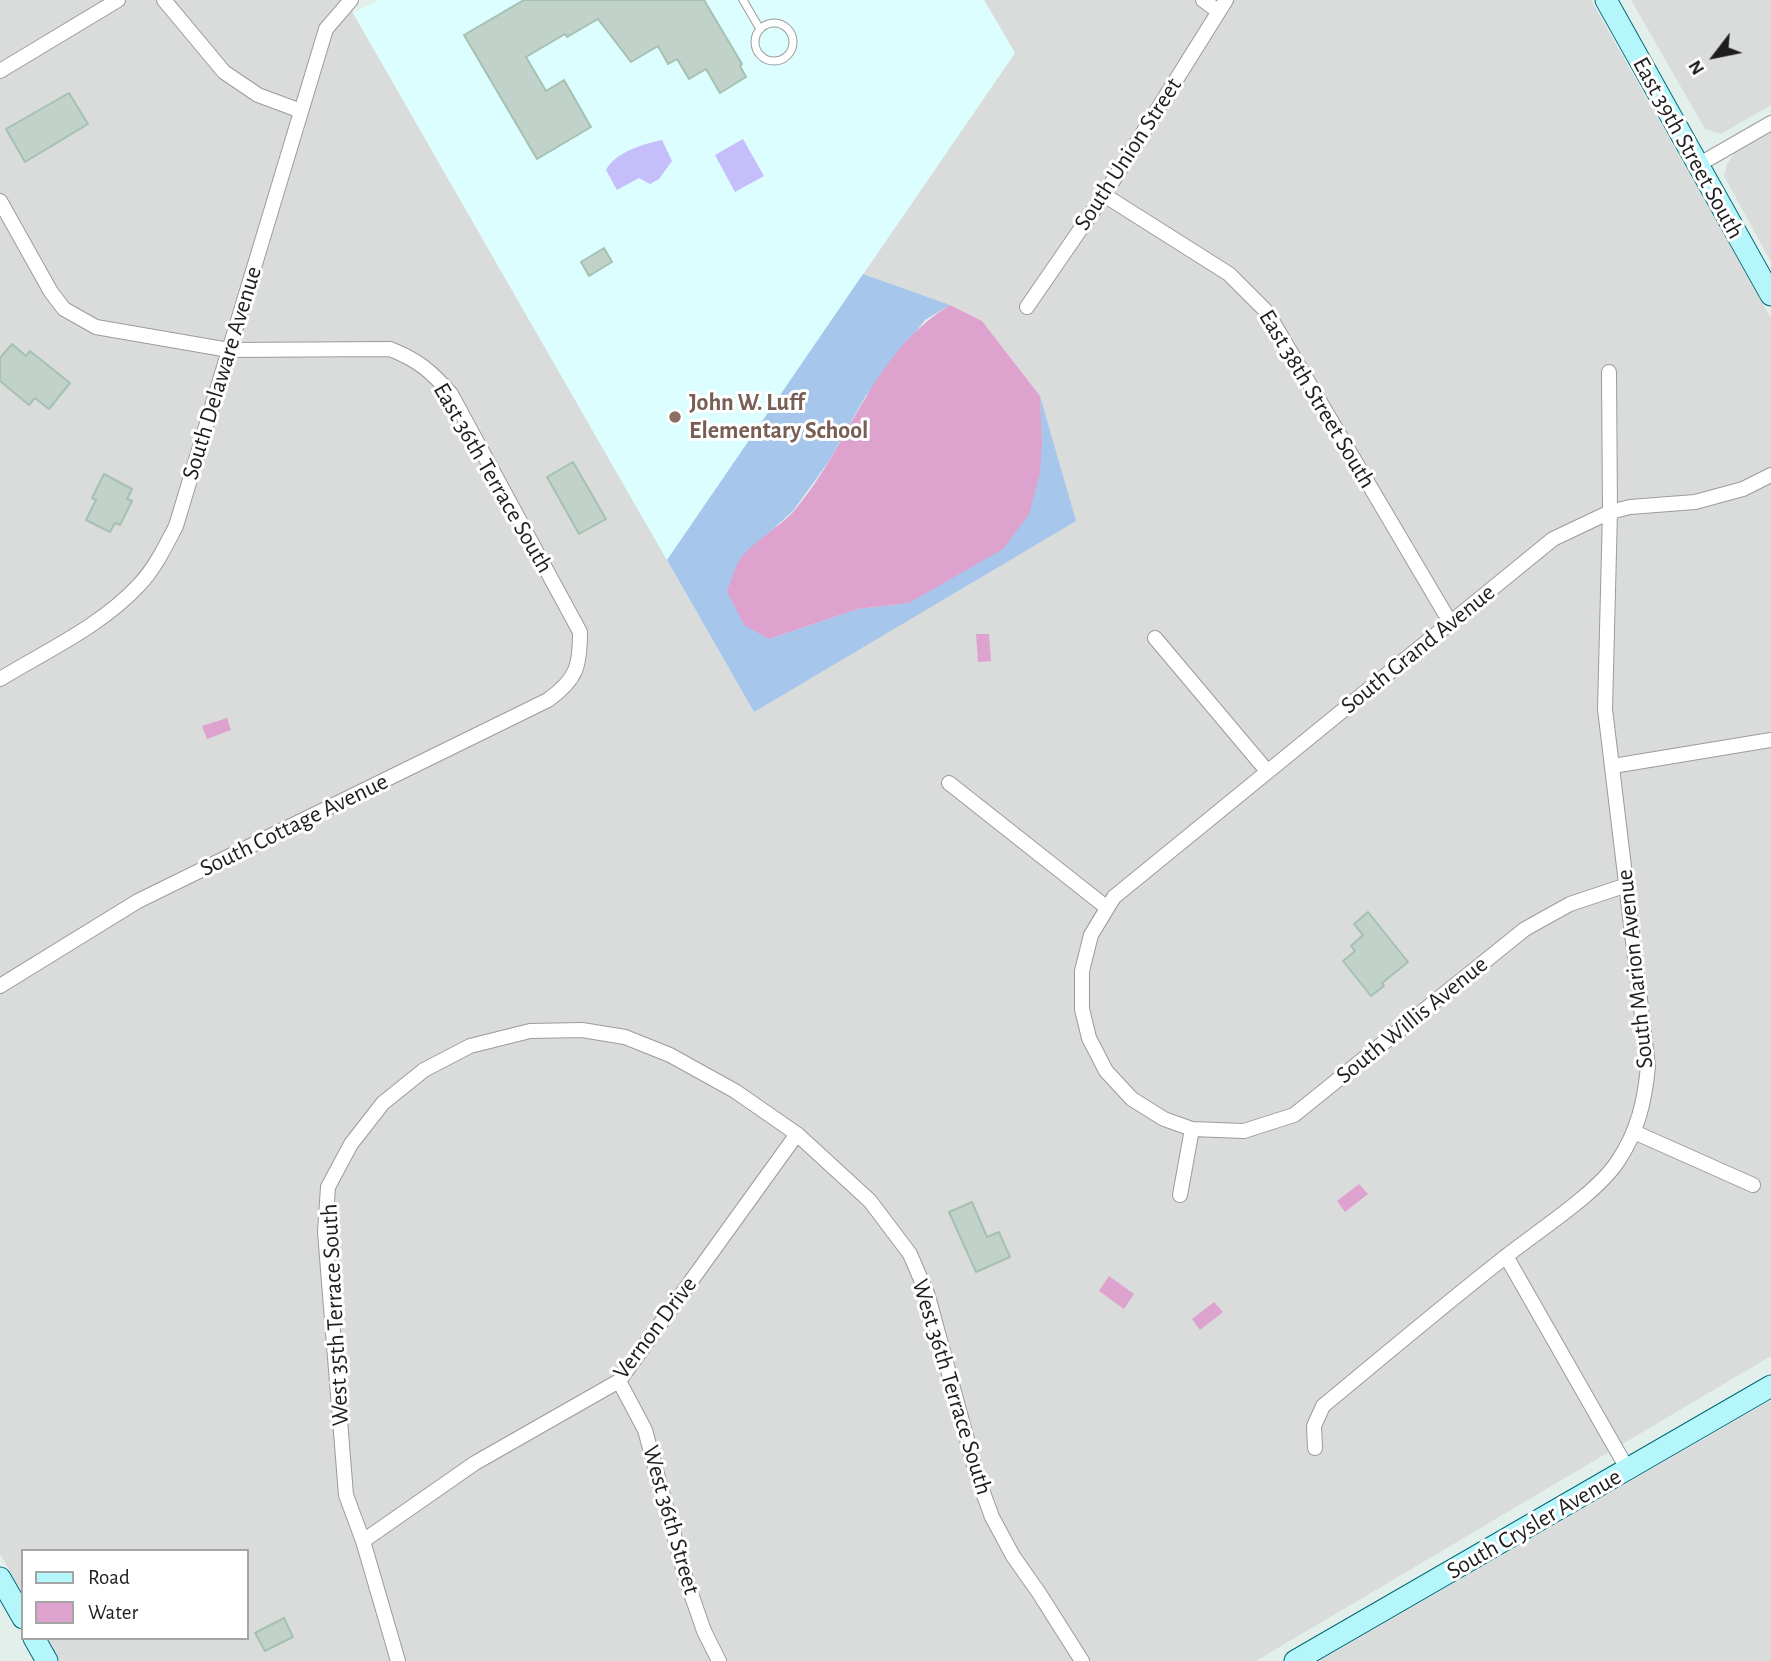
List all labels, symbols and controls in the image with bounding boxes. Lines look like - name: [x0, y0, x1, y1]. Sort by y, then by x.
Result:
- north arrow: [1680, 21, 1750, 91]
- street label: East 39th Street South: [1626, 52, 1750, 244]
- text: N: [1685, 57, 1708, 78]
- street label: South Union Street: [1068, 72, 1188, 236]
- street label: South Delaware Avenue: [176, 263, 268, 483]
- street label: East 38th Street South: [1252, 304, 1382, 494]
- street label: East 36th Terrace South: [427, 378, 559, 578]
- place label: John W. Luff Elementary School: [689, 389, 868, 445]
- marker: John W. Luff Elementary School: [667, 409, 683, 425]
- street label: South Grand Avenue: [1335, 578, 1501, 720]
- street label: South Cottage Avenue: [195, 767, 393, 883]
- street label: South Marion Avenue: [1610, 868, 1660, 1070]
- street label: South Willis Avenue: [1330, 950, 1494, 1090]
- street label: West 35th Terrace South: [315, 1203, 355, 1427]
- street label: Vernon Drive: [607, 1271, 703, 1385]
- street label: West 36th Terrace South: [905, 1276, 999, 1498]
- street label: West 36th Street: [636, 1442, 706, 1598]
- street label: South Crysler Avenue: [1442, 1462, 1626, 1586]
- legend: [21, 1549, 248, 1640]
- text: Road: [88, 1567, 130, 1588]
- text: Water: [88, 1602, 138, 1623]

